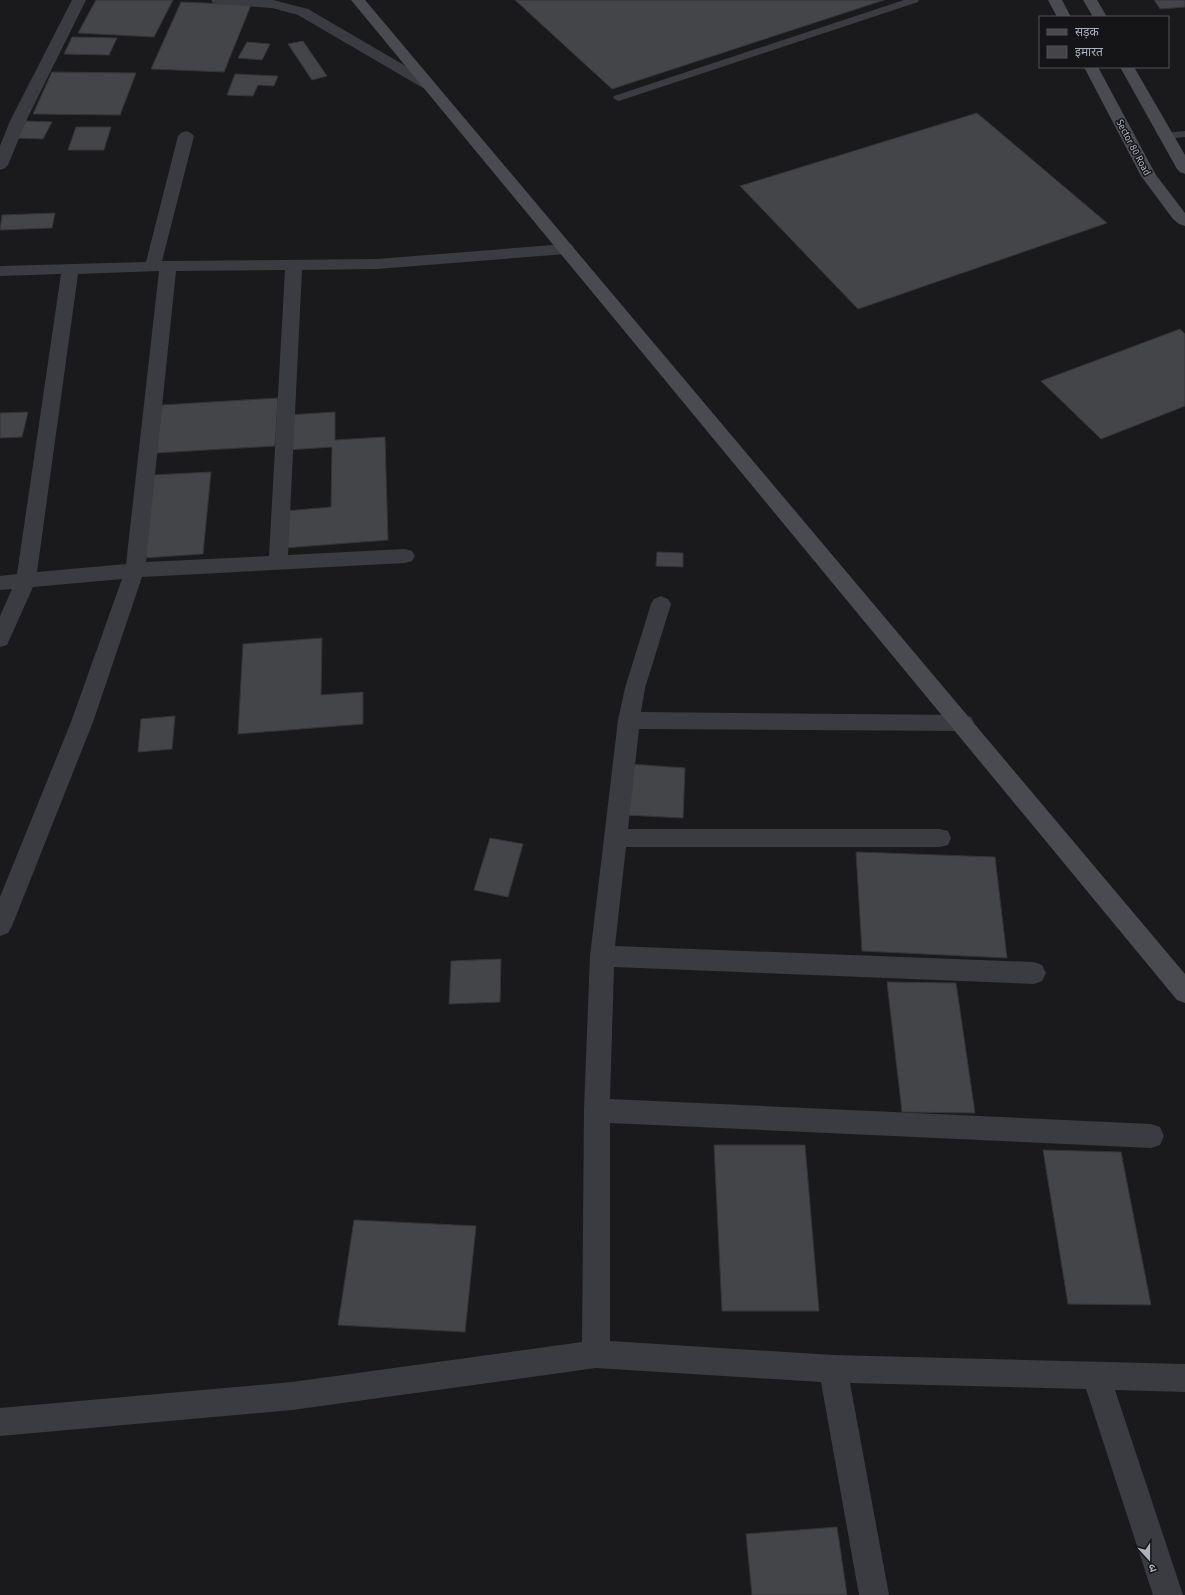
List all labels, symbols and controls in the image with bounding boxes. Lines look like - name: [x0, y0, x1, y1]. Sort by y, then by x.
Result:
- legend: [1039, 16, 1169, 68]
- text: सड़क: [1075, 25, 1100, 39]
- text: इमारत: [1075, 45, 1104, 59]
- street label: Sector 80 Road: [1113, 117, 1153, 178]
- north arrow: [1129, 1539, 1169, 1579]
- text: उ: [1147, 1561, 1158, 1575]

